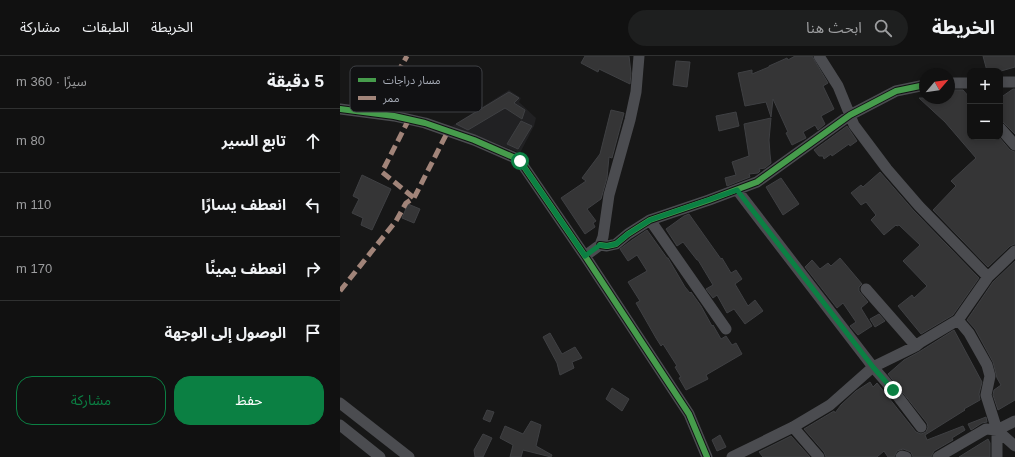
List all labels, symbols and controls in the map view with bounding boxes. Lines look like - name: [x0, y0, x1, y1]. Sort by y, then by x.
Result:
- search box: [628, 10, 908, 46]
- icon: search: [872, 17, 894, 39]
- text: الخريطة: [932, 17, 995, 38]
- text: مشاركة: [20, 19, 60, 35]
- text: الطبقات: [82, 19, 129, 35]
- text: الخريطة: [151, 19, 193, 35]
- text: ابحث هنا: [806, 19, 862, 36]
- legend: [350, 66, 482, 112]
- north arrow: [919, 68, 955, 104]
- map controls: [967, 68, 1003, 140]
- button: +: [967, 68, 1003, 104]
- text: 5 دقيقة: [267, 72, 324, 91]
- text: سيرًا · 360 m: [16, 74, 87, 89]
- text: مسار دراجات: [383, 74, 441, 87]
- text: ممر: [382, 92, 400, 105]
- button: −: [967, 104, 1003, 140]
- icon: ahead: [302, 130, 324, 152]
- text: تابع السير: [222, 132, 286, 149]
- text: 80 m: [16, 133, 45, 148]
- route start: [511, 152, 529, 170]
- icon: left: [302, 194, 324, 216]
- text: انعطف يسارًا: [201, 196, 286, 213]
- text: 110 m: [16, 197, 51, 212]
- icon: right: [302, 258, 324, 280]
- text: انعطف يمينًا: [205, 260, 286, 277]
- text: 170 m: [16, 261, 52, 276]
- icon: arrive: [302, 322, 324, 344]
- text: الوصول إلى الوجهة: [164, 324, 286, 341]
- button: مشاركة: [16, 376, 166, 425]
- button: حفظ: [174, 376, 324, 425]
- route end: [884, 381, 902, 399]

